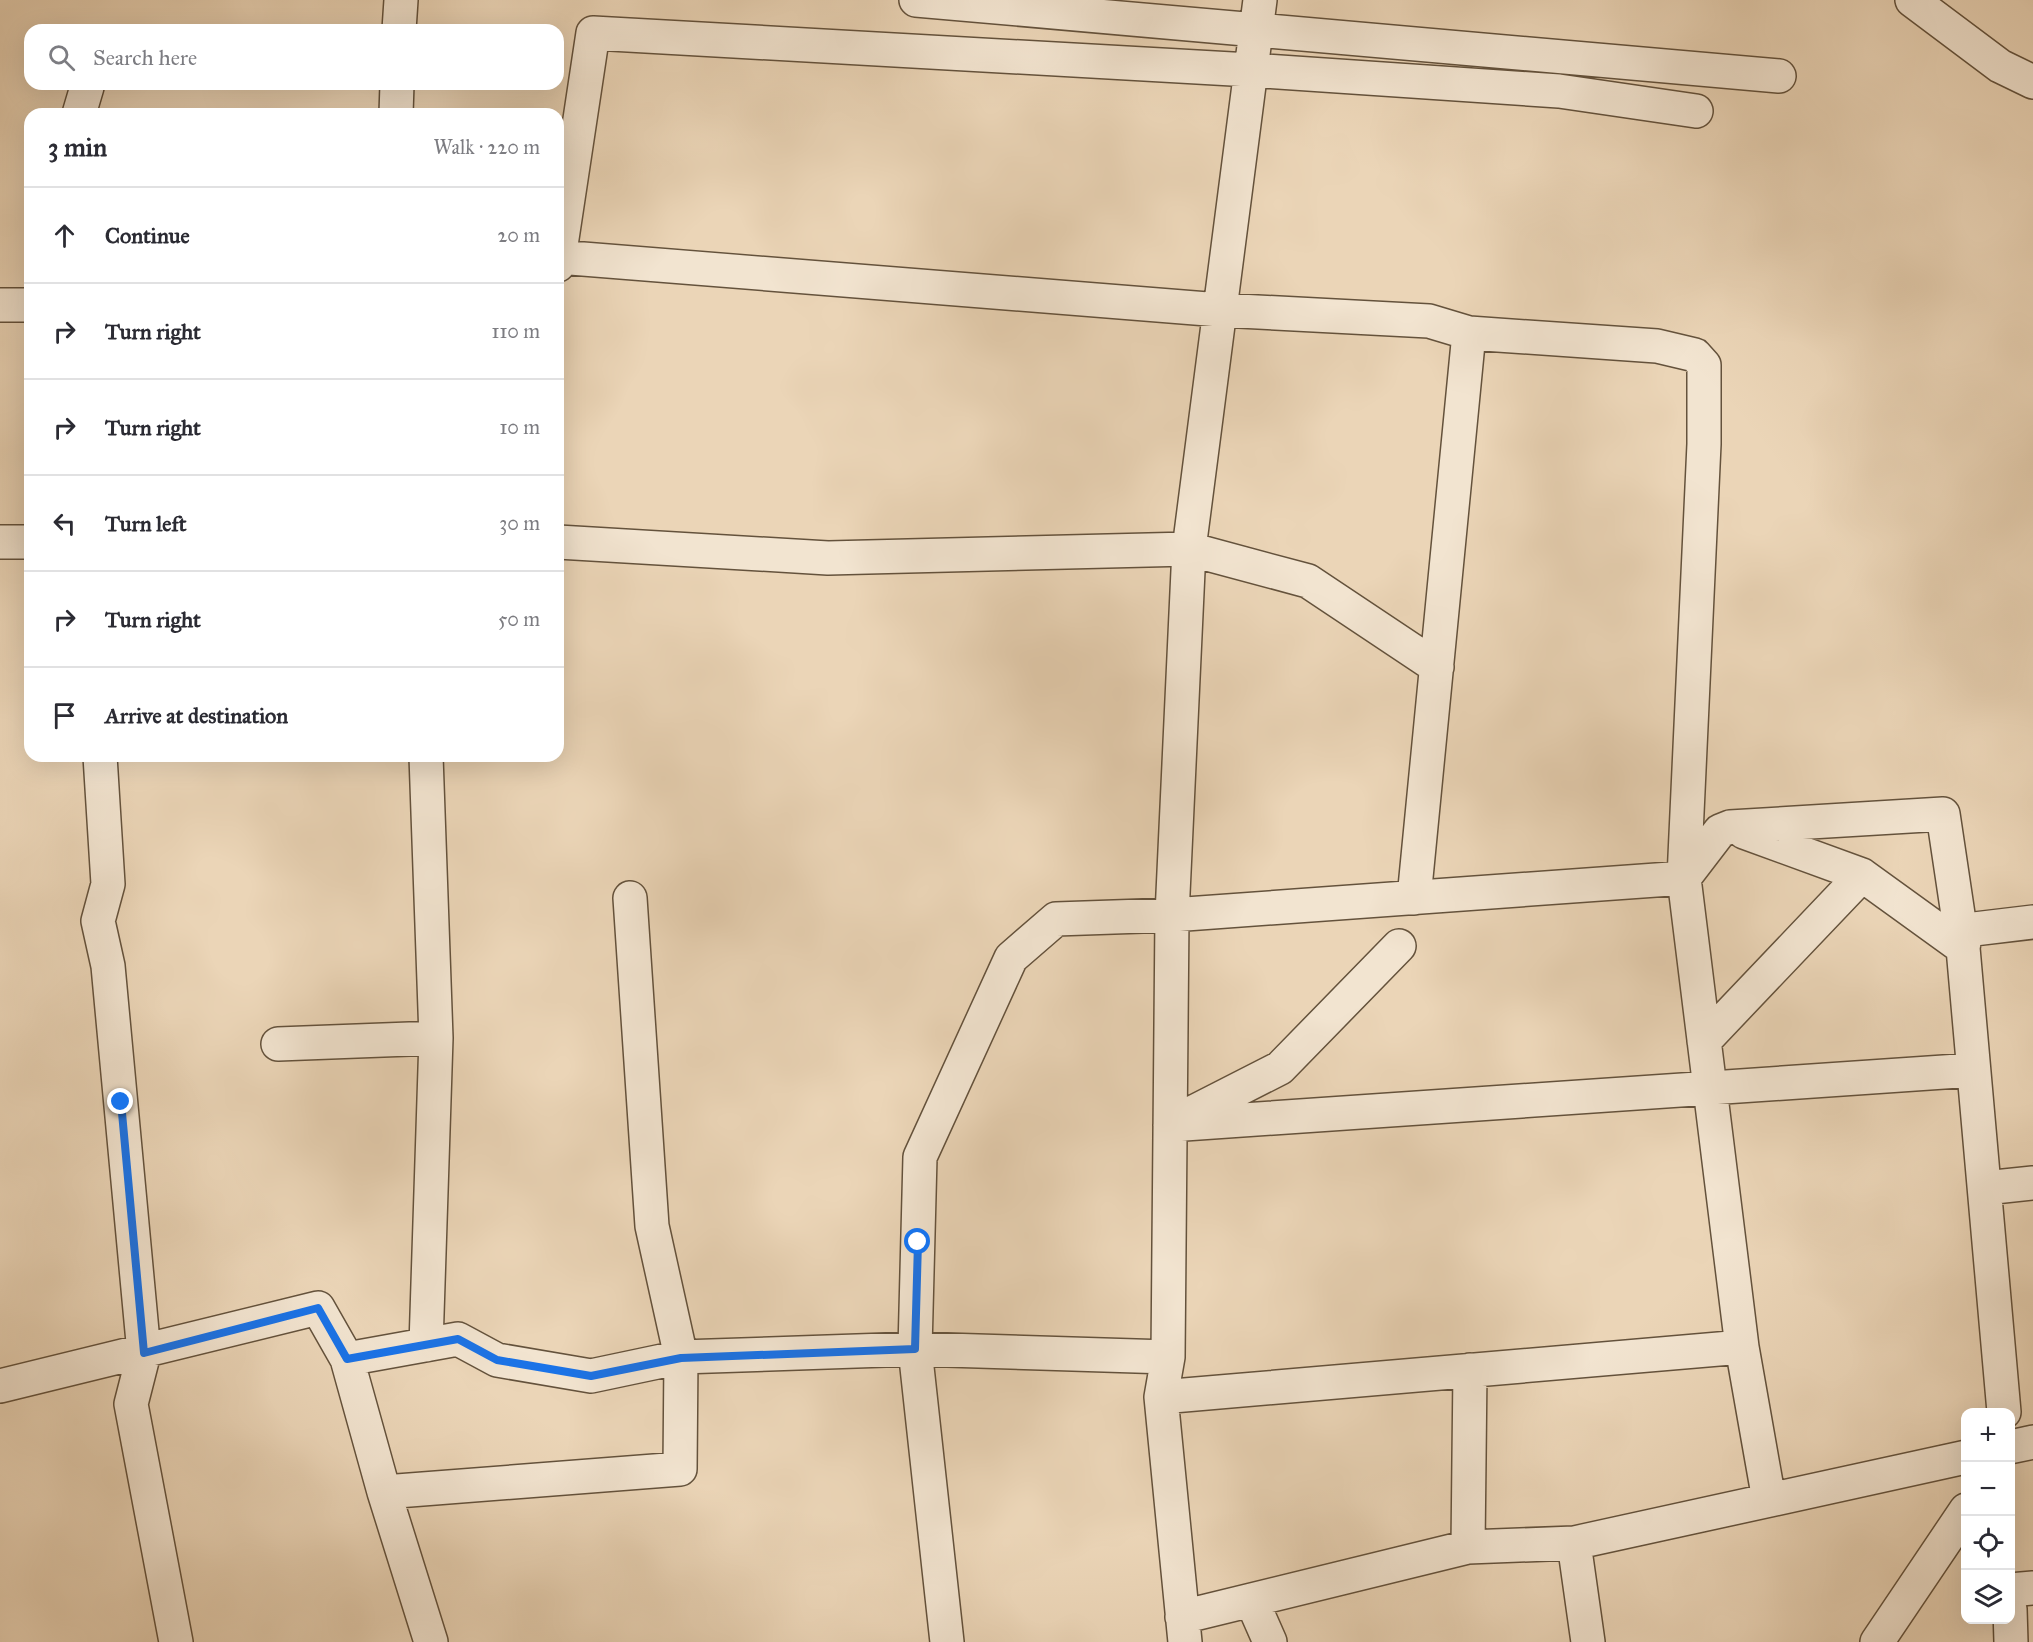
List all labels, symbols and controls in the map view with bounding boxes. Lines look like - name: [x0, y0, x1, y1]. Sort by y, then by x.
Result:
- search box: [24, 24, 564, 90]
- icon: search: [45, 41, 78, 74]
- text: Search here: [93, 44, 197, 71]
- text: 3 min: [48, 131, 107, 163]
- text: Walk · 220 m: [433, 135, 540, 159]
- icon: ahead: [48, 219, 81, 252]
- text: Continue: [105, 222, 190, 249]
- text: 20 m: [497, 223, 540, 247]
- icon: right: [48, 315, 81, 348]
- text: Turn right: [105, 318, 201, 345]
- text: 110 m: [492, 319, 540, 343]
- icon: right: [48, 411, 81, 444]
- text: Turn right: [105, 414, 201, 441]
- text: 10 m: [499, 415, 540, 439]
- icon: left: [48, 507, 81, 540]
- text: Turn left: [105, 510, 187, 537]
- text: 30 m: [499, 511, 540, 535]
- icon: right: [48, 603, 81, 636]
- text: Turn right: [105, 606, 201, 633]
- text: 50 m: [498, 607, 540, 631]
- icon: arrive: [48, 699, 81, 732]
- text: Arrive at destination: [105, 702, 288, 729]
- route end: [107, 1088, 133, 1114]
- route start: [904, 1228, 930, 1254]
- map controls: [1961, 1408, 2015, 1624]
- button: +: [1961, 1408, 2015, 1462]
- button: −: [1961, 1462, 2015, 1516]
- button: locate: [1961, 1516, 2015, 1570]
- button: layers: [1961, 1570, 2015, 1624]

